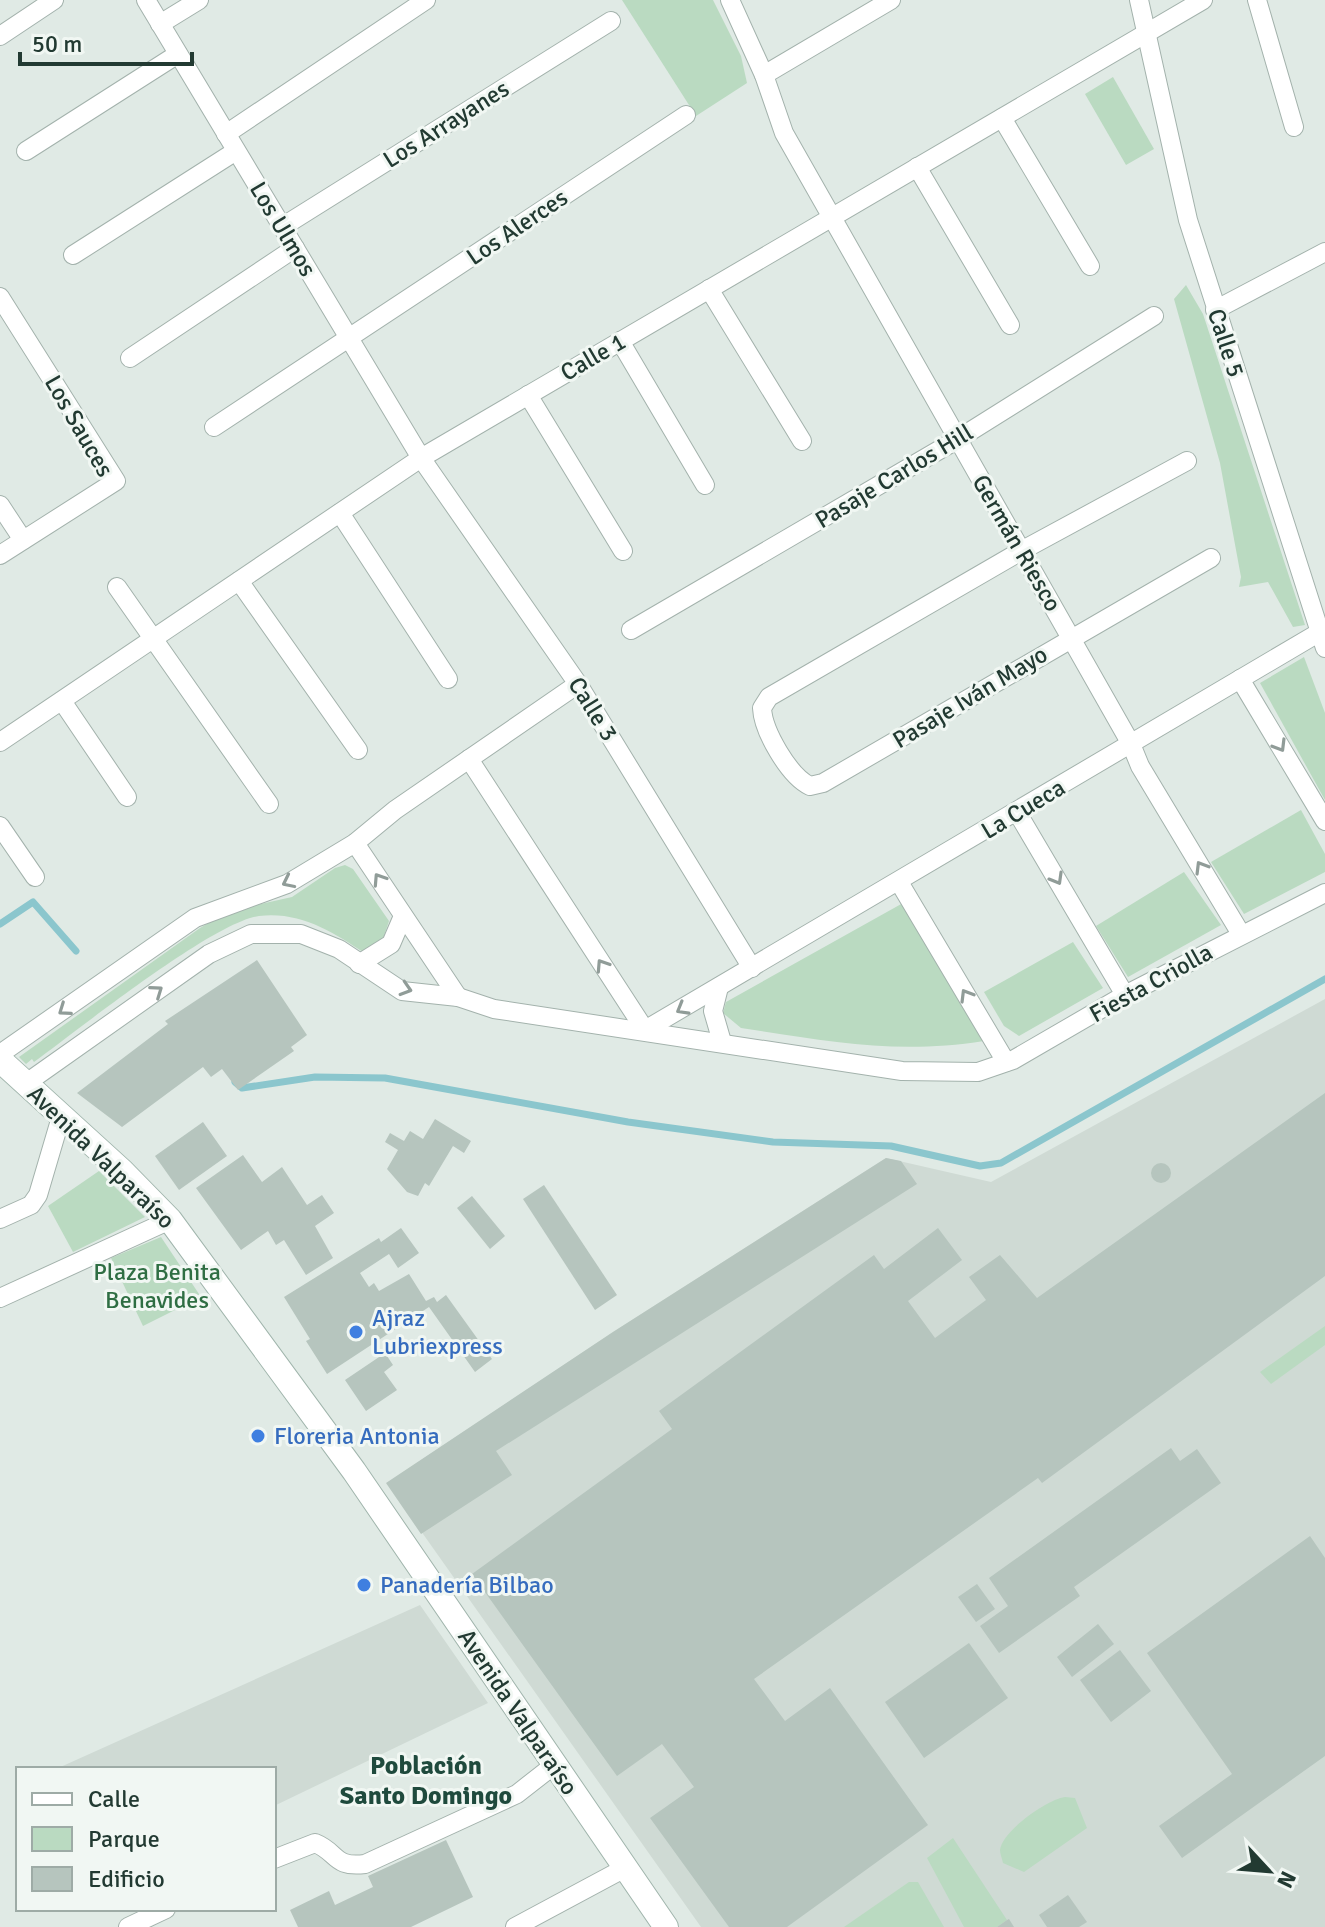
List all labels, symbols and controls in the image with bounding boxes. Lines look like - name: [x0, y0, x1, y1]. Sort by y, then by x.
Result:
- scale bar: [20, 16, 192, 66]
- text: 50 m: [32, 29, 82, 59]
- street label: Los Arrayanes: [377, 73, 515, 175]
- street label: Los Ulmos: [243, 176, 323, 282]
- street label: Los Alerces: [461, 182, 573, 272]
- street label: Calle 5: [1201, 305, 1251, 381]
- street label: Calle 1: [555, 326, 631, 388]
- street label: Los Sauces: [38, 370, 120, 482]
- street label: Pasaje Carlos Hill: [810, 417, 978, 535]
- street label: Germán Riesco: [966, 469, 1068, 617]
- street label: Pasaje Iván Mayo: [887, 639, 1053, 755]
- street label: Calle 3: [562, 671, 624, 747]
- one-way arrow: [1271, 737, 1286, 752]
- street label: La Cueca: [976, 772, 1070, 846]
- one-way arrow: [1195, 861, 1211, 876]
- one-way arrow: [1047, 870, 1063, 885]
- one-way arrow: [282, 872, 297, 888]
- one-way arrow: [374, 874, 389, 888]
- street label: Fiesta Criolla: [1084, 937, 1218, 1029]
- one-way arrow: [597, 959, 612, 973]
- one-way arrow: [398, 980, 412, 996]
- one-way arrow: [149, 986, 163, 1001]
- one-way arrow: [961, 989, 976, 1004]
- one-way arrow: [676, 999, 691, 1015]
- one-way arrow: [59, 1000, 73, 1015]
- street label: Avenida Valparaíso: [21, 1079, 181, 1235]
- park label: Plaza Benita Benavides: [93, 1257, 221, 1315]
- place label: Ajraz Lubriexpress: [372, 1303, 503, 1361]
- marker: Ajraz Lubriexpress: [347, 1323, 365, 1341]
- place label: Floreria Antonia: [274, 1421, 440, 1451]
- marker: Floreria Antonia: [249, 1427, 267, 1445]
- place label: Panadería Bilbao: [380, 1570, 554, 1600]
- marker: Panadería Bilbao: [355, 1576, 373, 1594]
- street label: Avenida Valparaíso: [451, 1623, 585, 1801]
- district label: Población Santo Domingo: [340, 1750, 512, 1812]
- legend: [16, 1767, 276, 1911]
- text: Calle: [88, 1784, 140, 1814]
- text: Parque: [88, 1824, 160, 1854]
- north arrow: [1229, 1831, 1309, 1911]
- text: Edificio: [88, 1864, 165, 1894]
- text: N: [1271, 1867, 1302, 1892]

